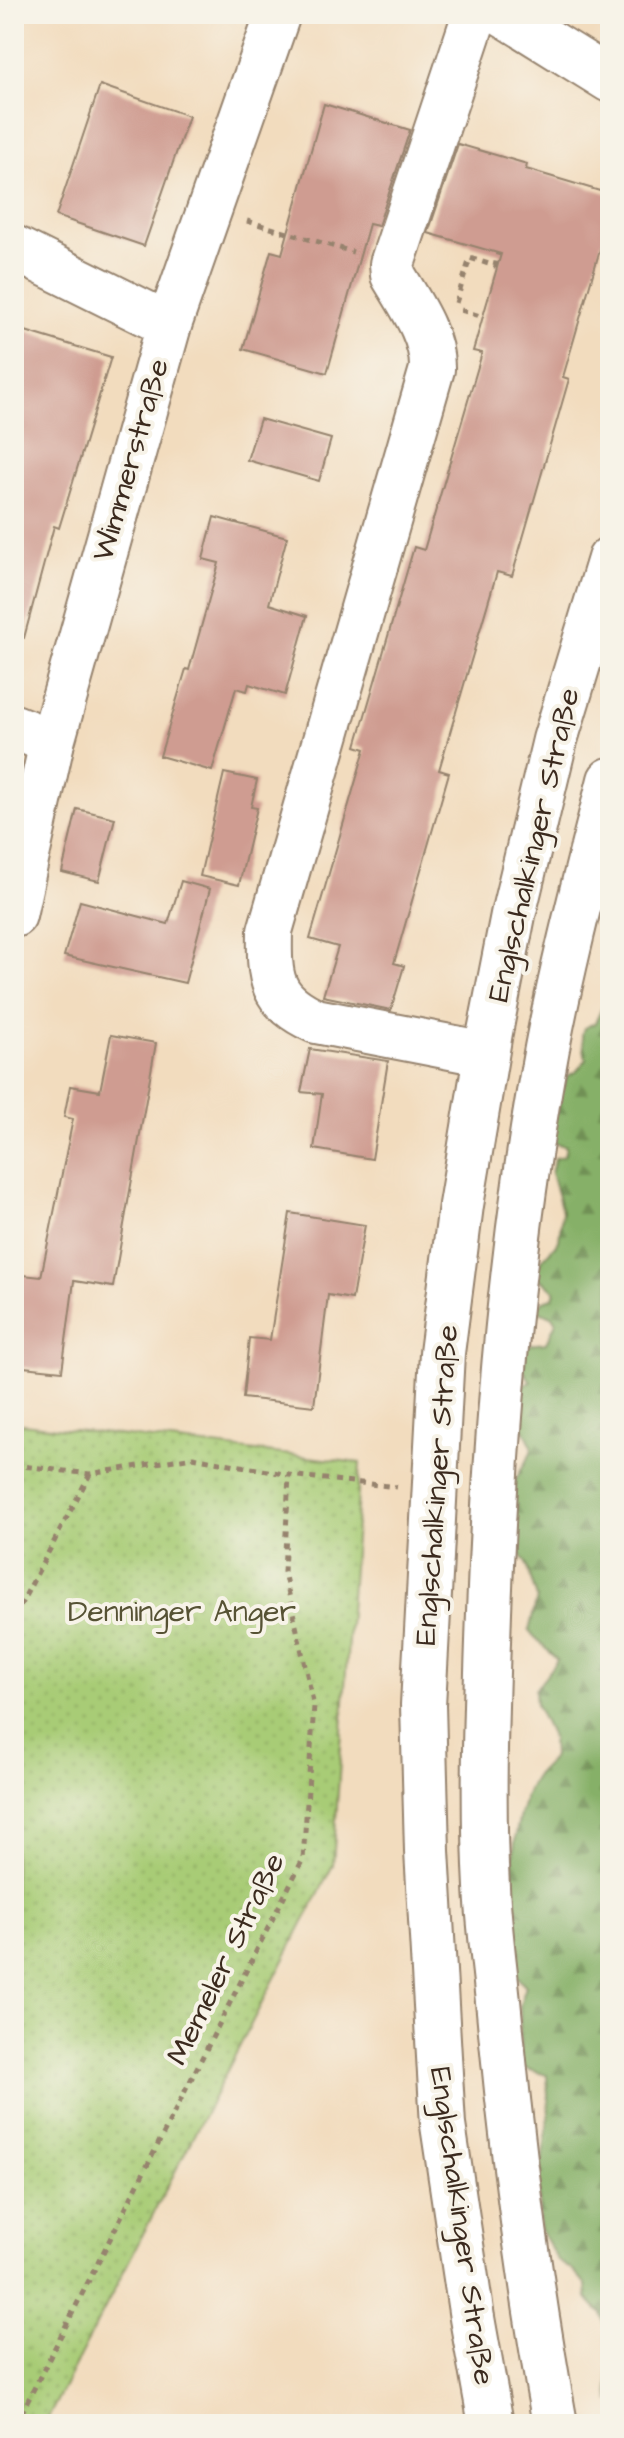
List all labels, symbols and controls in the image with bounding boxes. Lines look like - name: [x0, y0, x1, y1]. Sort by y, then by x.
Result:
- street label: Wimmerstraße: [82, 354, 180, 566]
- street label: Englschalkinger Straße: [477, 684, 592, 1006]
- street label: Englschalkinger Straße: [405, 1324, 470, 1647]
- park label: Denninger Anger: [68, 1591, 296, 1634]
- street label: Memeler Straße: [157, 1846, 295, 2072]
- street label: Englschalkinger Straße: [418, 2064, 505, 2388]

